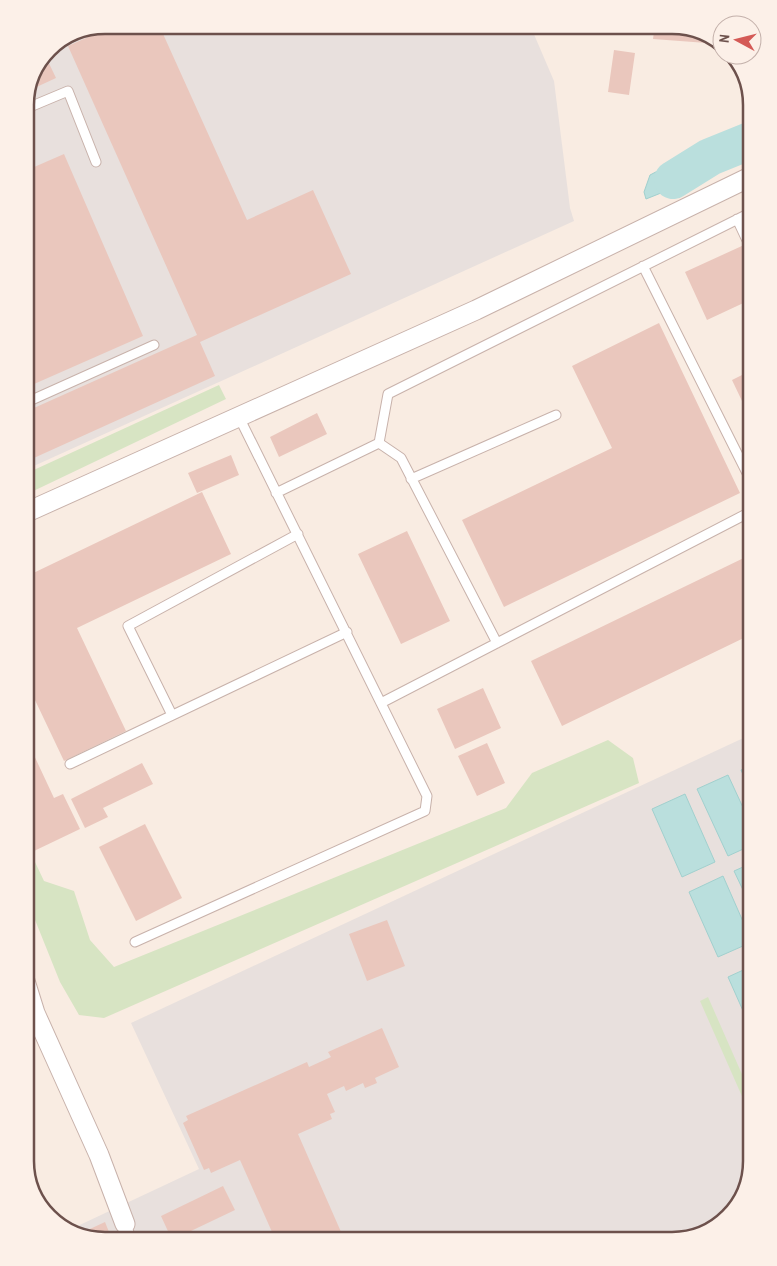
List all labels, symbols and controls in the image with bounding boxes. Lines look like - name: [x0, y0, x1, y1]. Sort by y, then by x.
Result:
- north arrow: [712, 15, 762, 65]
- text: N: [715, 33, 734, 44]

